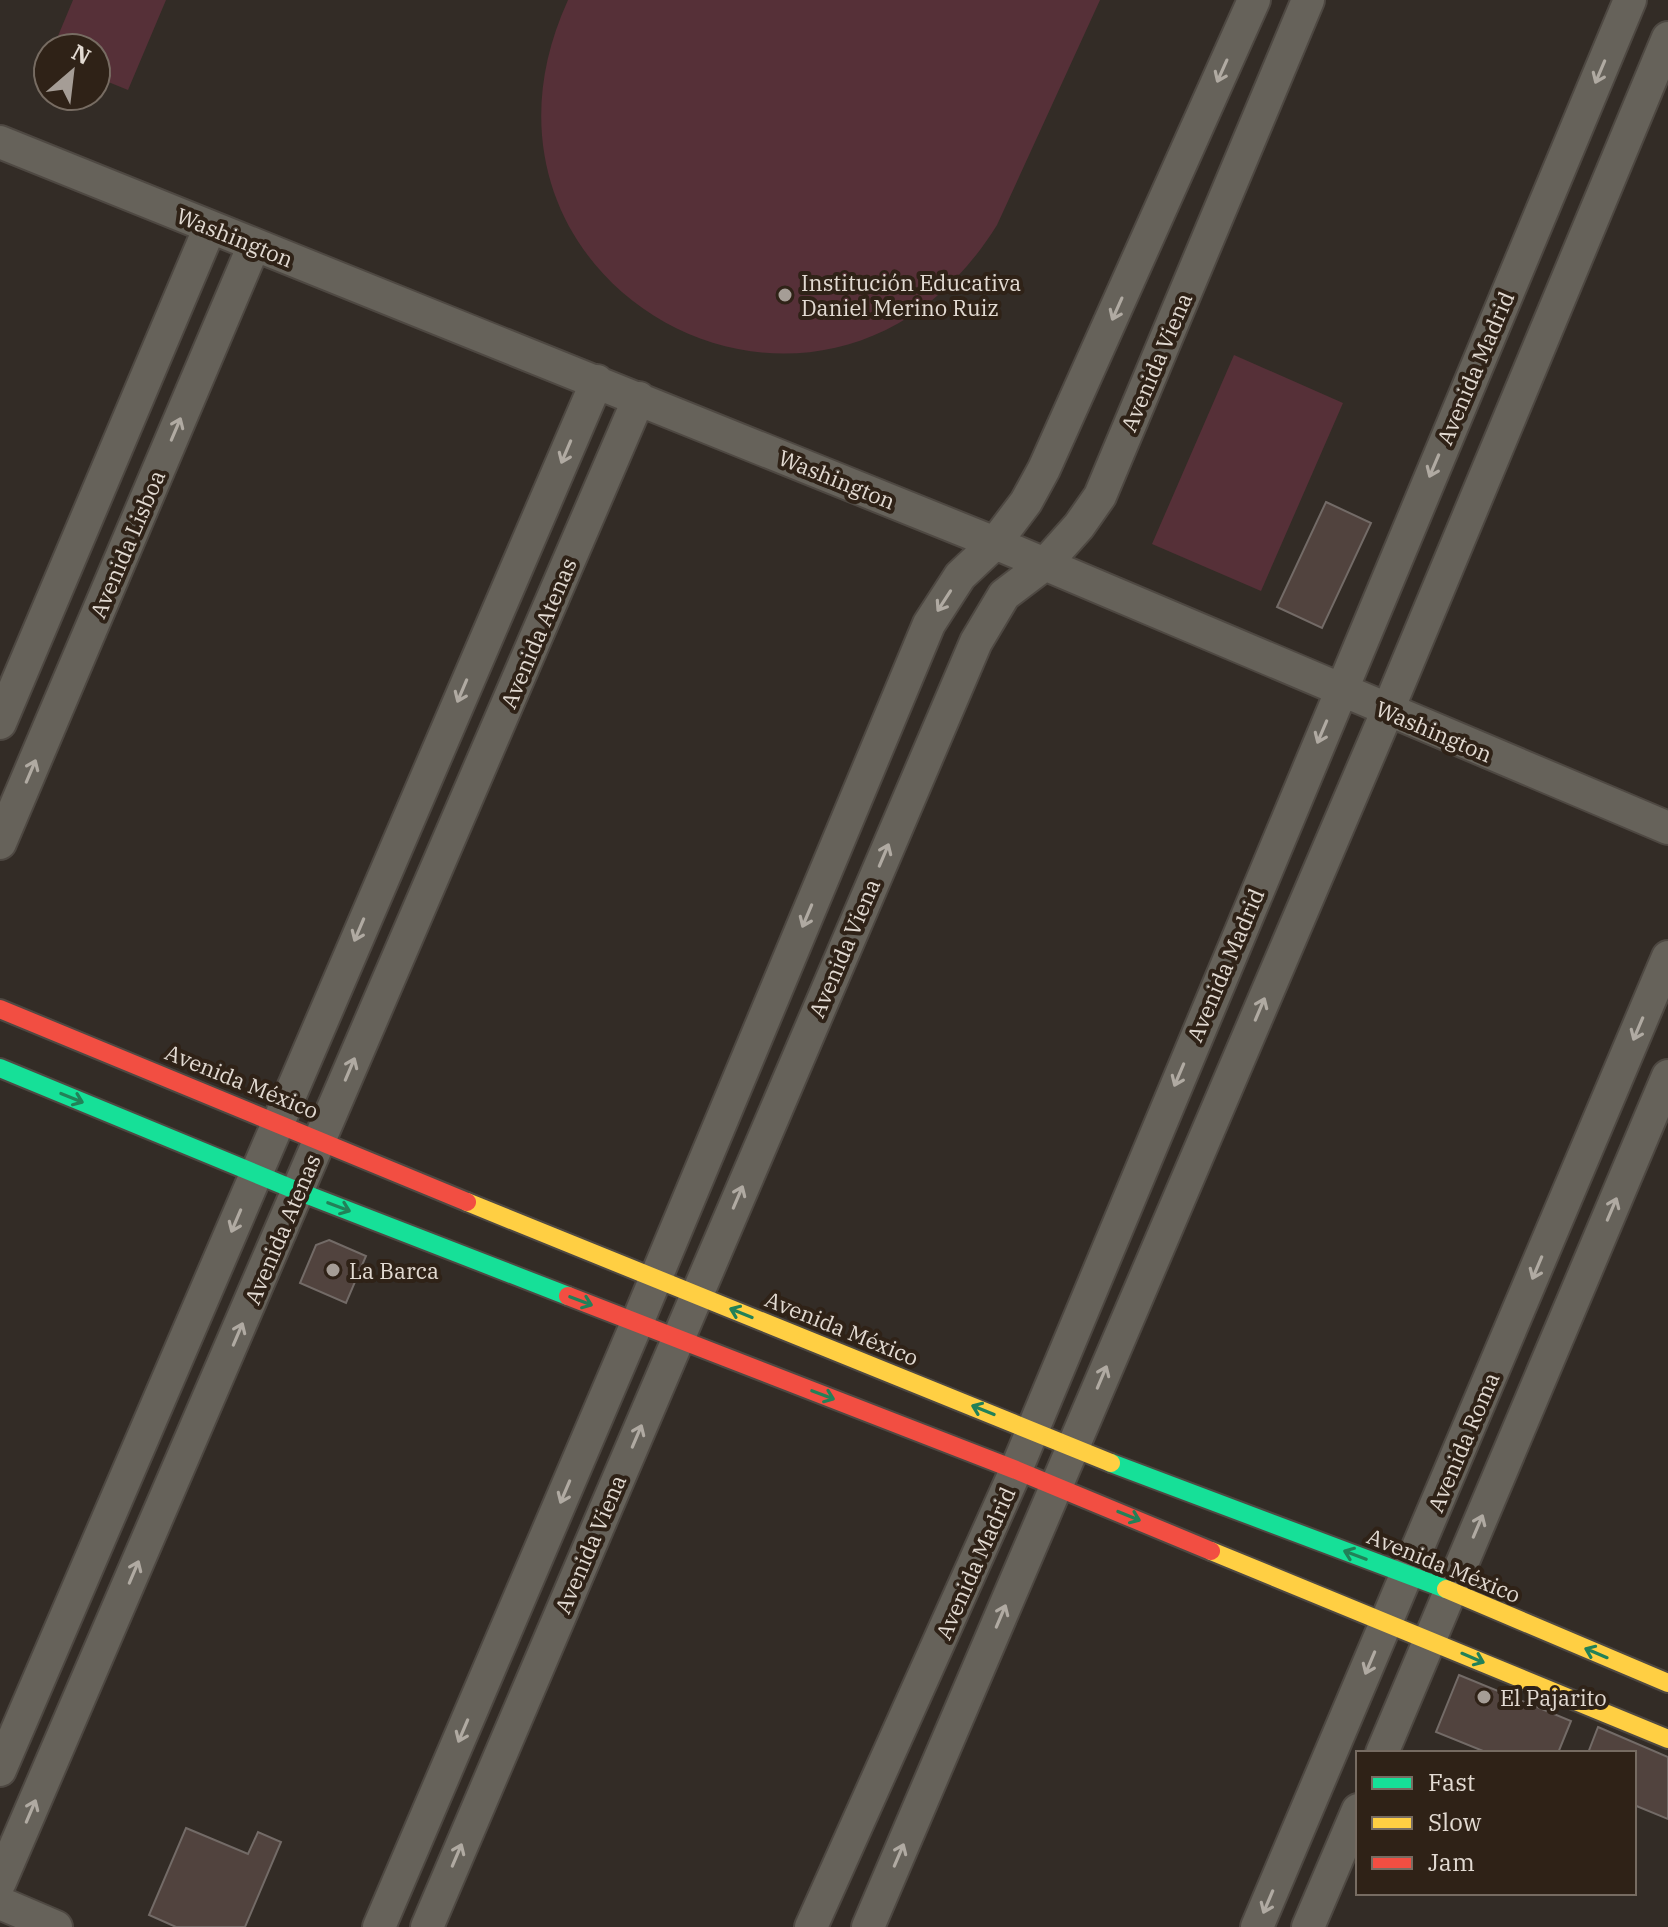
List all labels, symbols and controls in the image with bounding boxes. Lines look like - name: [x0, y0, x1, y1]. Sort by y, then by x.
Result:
- north arrow: [32, 32, 112, 112]
- text: N: [67, 37, 96, 71]
- one-way arrow: [1214, 58, 1229, 83]
- one-way arrow: [1592, 59, 1606, 84]
- street label: Washington: [172, 200, 298, 274]
- place label: Institución Educativa Daniel Merino Ruiz: [801, 268, 1021, 322]
- marker: Institución Educativa Daniel Merino Ruiz: [776, 286, 794, 304]
- street label: Avenida Madrid: [1430, 287, 1520, 449]
- street label: Avenida Viena: [1114, 288, 1198, 436]
- one-way arrow: [1108, 296, 1123, 321]
- one-way arrow: [170, 417, 185, 442]
- one-way arrow: [557, 440, 572, 464]
- street label: Washington: [774, 442, 900, 516]
- one-way arrow: [1425, 453, 1440, 478]
- street label: Avenida Lisboa: [83, 466, 171, 622]
- street label: Avenida Atenas: [493, 553, 583, 713]
- one-way arrow: [935, 590, 952, 612]
- one-way arrow: [454, 678, 469, 703]
- street label: Washington: [1371, 693, 1497, 769]
- one-way arrow: [1314, 719, 1328, 744]
- one-way arrow: [24, 759, 39, 784]
- one-way arrow: [878, 843, 893, 868]
- street label: Avenida Viena: [802, 874, 886, 1022]
- street label: Avenida Madrid: [1180, 884, 1270, 1046]
- one-way arrow: [799, 904, 814, 928]
- one-way arrow: [351, 917, 366, 942]
- one-way arrow: [1253, 997, 1268, 1022]
- one-way arrow: [1629, 1016, 1644, 1041]
- street label: Avenida México: [161, 1037, 323, 1125]
- one-way arrow: [344, 1057, 359, 1081]
- one-way arrow: [1171, 1062, 1185, 1087]
- one-way arrow: [59, 1092, 84, 1106]
- street label: Avenida Atenas: [237, 1149, 327, 1309]
- one-way arrow: [731, 1185, 746, 1209]
- one-way arrow: [1605, 1198, 1620, 1222]
- one-way arrow: [326, 1201, 351, 1215]
- one-way arrow: [228, 1208, 243, 1233]
- place label: La Barca: [349, 1256, 439, 1285]
- one-way arrow: [1528, 1256, 1543, 1280]
- marker: La Barca: [324, 1261, 342, 1279]
- street label: Avenida México: [761, 1284, 923, 1372]
- one-way arrow: [568, 1295, 593, 1309]
- one-way arrow: [729, 1305, 754, 1320]
- one-way arrow: [231, 1322, 246, 1347]
- one-way arrow: [1096, 1365, 1111, 1390]
- street label: Avenida Roma: [1421, 1368, 1505, 1516]
- one-way arrow: [811, 1389, 835, 1403]
- one-way arrow: [971, 1401, 996, 1416]
- one-way arrow: [630, 1424, 645, 1449]
- street label: Avenida Viena: [548, 1470, 632, 1618]
- one-way arrow: [557, 1479, 572, 1504]
- street label: Avenida Madrid: [928, 1482, 1022, 1644]
- one-way arrow: [1116, 1510, 1141, 1525]
- one-way arrow: [1472, 1515, 1487, 1539]
- street label: Avenida México: [1363, 1521, 1525, 1609]
- one-way arrow: [1343, 1547, 1368, 1561]
- one-way arrow: [128, 1561, 143, 1585]
- one-way arrow: [995, 1605, 1010, 1629]
- one-way arrow: [1584, 1644, 1609, 1659]
- one-way arrow: [1361, 1650, 1376, 1674]
- one-way arrow: [1461, 1651, 1485, 1666]
- place label: El Pajarito: [1500, 1683, 1607, 1712]
- marker: El Pajarito: [1475, 1688, 1493, 1706]
- one-way arrow: [455, 1718, 470, 1743]
- legend: [1356, 1751, 1636, 1895]
- text: Fast: [1428, 1766, 1475, 1798]
- one-way arrow: [24, 1799, 39, 1823]
- text: Slow: [1428, 1806, 1482, 1838]
- one-way arrow: [451, 1843, 466, 1868]
- one-way arrow: [892, 1843, 907, 1868]
- text: Jam: [1428, 1846, 1475, 1878]
- one-way arrow: [1260, 1889, 1275, 1914]

